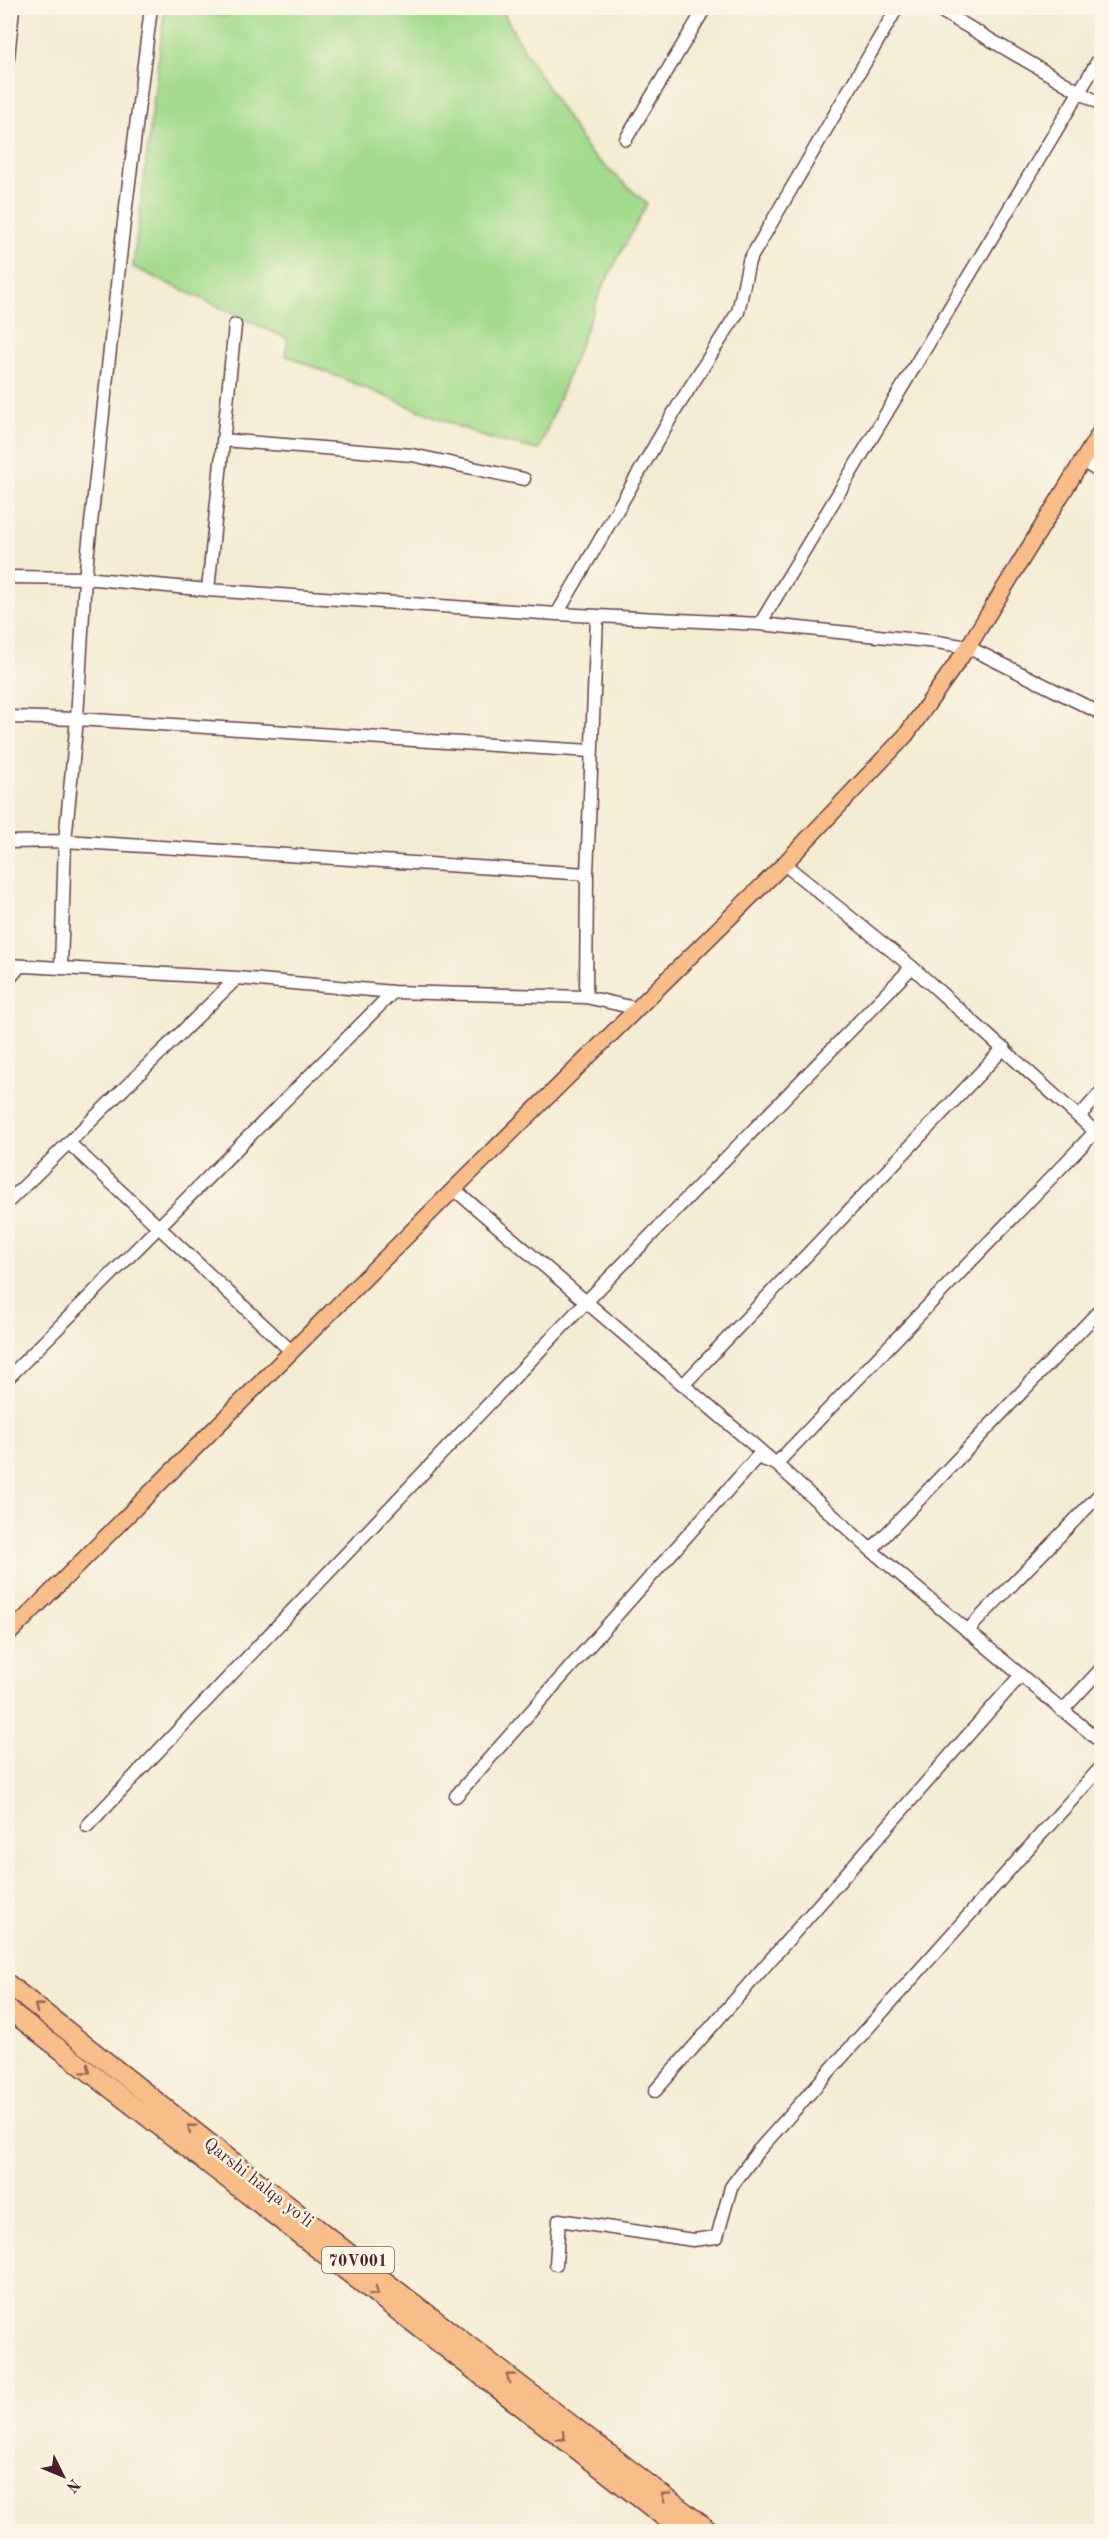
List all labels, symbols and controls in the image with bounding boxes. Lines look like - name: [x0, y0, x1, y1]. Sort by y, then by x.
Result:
- one-way arrow: [34, 2004, 45, 2015]
- one-way arrow: [81, 2063, 92, 2074]
- one-way arrow: [187, 2125, 198, 2136]
- street label: Qarshi halqa yoʻli: [200, 2135, 317, 2231]
- road number: 70V001: [322, 2247, 394, 2273]
- one-way arrow: [368, 2284, 379, 2295]
- one-way arrow: [506, 2373, 517, 2384]
- one-way arrow: [555, 2430, 566, 2441]
- north arrow: [33, 2446, 93, 2506]
- text: N: [62, 2475, 83, 2495]
- one-way arrow: [661, 2492, 672, 2503]

